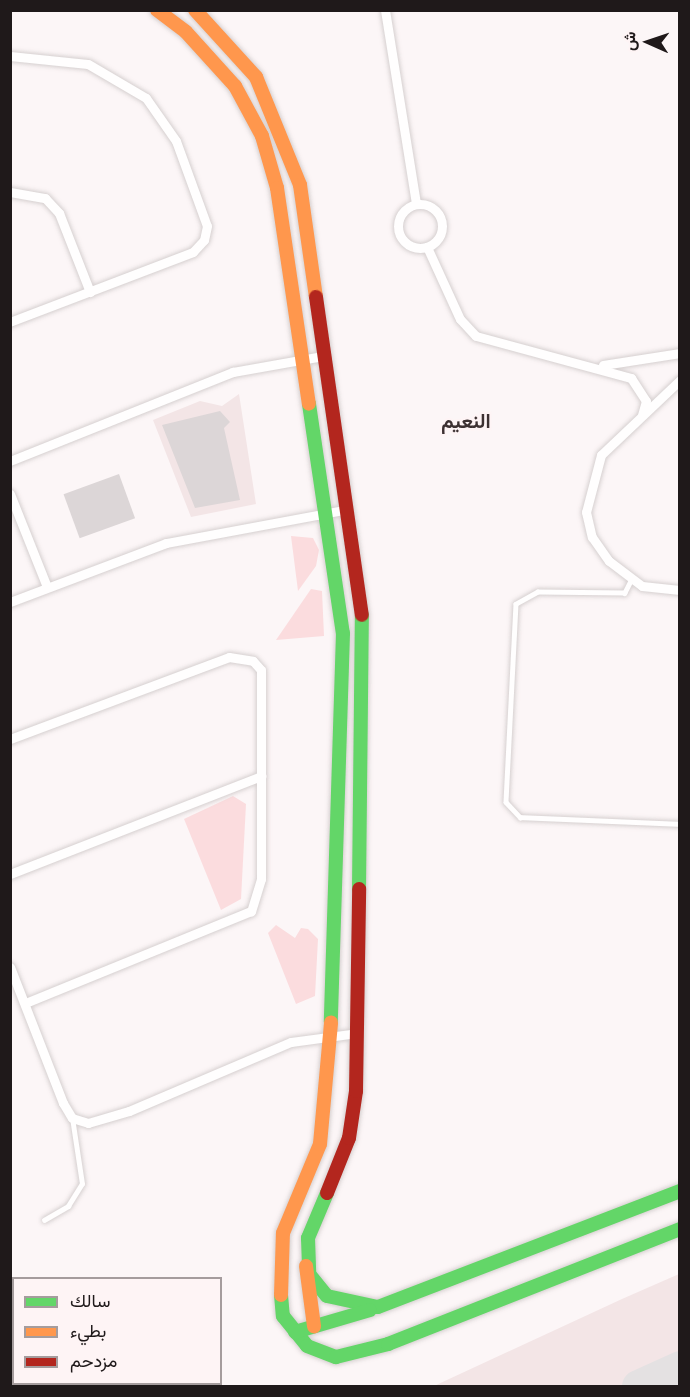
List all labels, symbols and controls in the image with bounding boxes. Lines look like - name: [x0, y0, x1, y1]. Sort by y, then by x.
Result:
- north arrow: [618, 12, 678, 72]
- text: ش: [618, 31, 642, 51]
- district label: النعيم: [441, 409, 491, 433]
- legend: [12, 1277, 222, 1385]
- text: سالك: [70, 1288, 110, 1314]
- text: بطيء: [70, 1318, 106, 1344]
- text: مزدحم: [70, 1348, 117, 1374]

